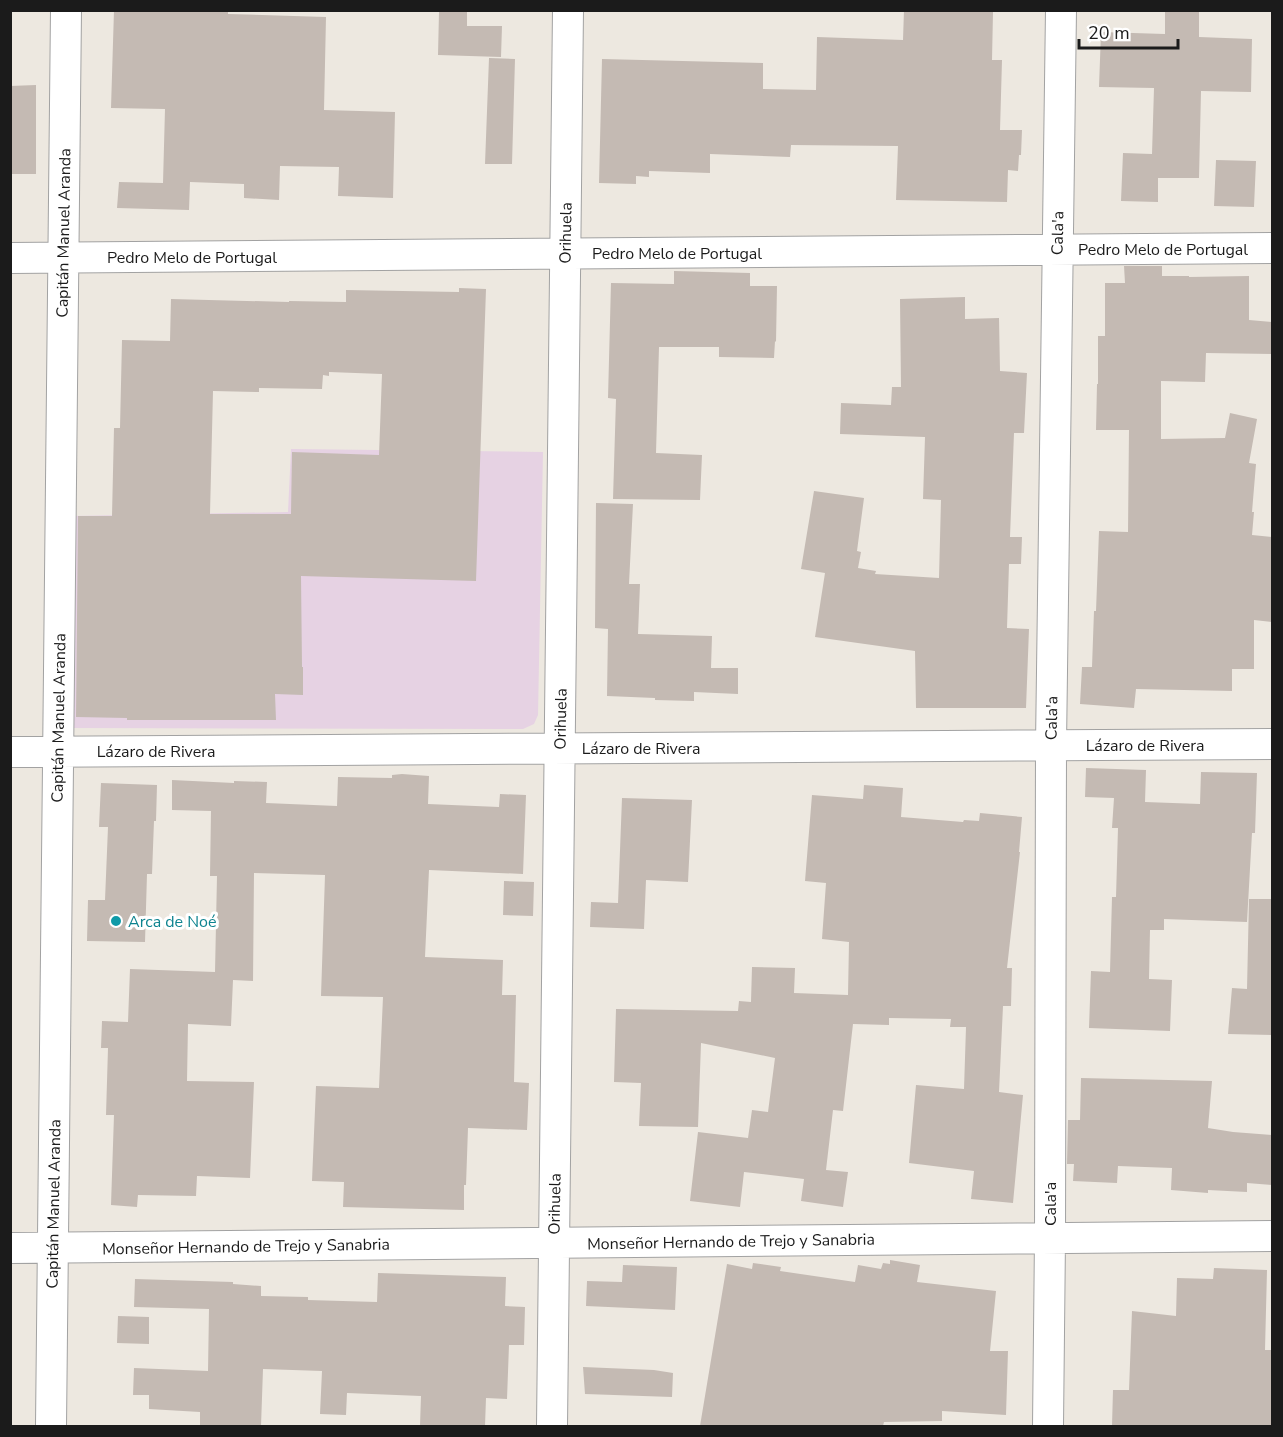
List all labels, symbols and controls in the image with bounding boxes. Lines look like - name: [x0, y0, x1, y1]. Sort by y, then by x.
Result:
- scale bar: [1079, 12, 1178, 50]
- text: 20 m: [1088, 21, 1130, 45]
- street label: Capitán Manuel Aranda: [52, 148, 76, 318]
- street label: Orihuela: [554, 202, 578, 264]
- street label: Cala'a: [1047, 211, 1069, 255]
- street label: Pedro Melo de Portugal: [1078, 239, 1248, 261]
- street label: Pedro Melo de Portugal: [592, 243, 762, 265]
- street label: Pedro Melo de Portugal: [107, 247, 277, 269]
- street label: Capitán Manuel Aranda: [47, 633, 71, 803]
- street label: Orihuela: [549, 688, 573, 750]
- street label: Cala'a: [1041, 696, 1063, 740]
- street label: Lázaro de Rivera: [1086, 735, 1204, 757]
- street label: Lázaro de Rivera: [582, 738, 700, 760]
- street label: Lázaro de Rivera: [97, 741, 215, 763]
- place label: Arca de Noé: [128, 911, 216, 933]
- marker: Arca de Noé: [109, 914, 123, 928]
- street label: Capitán Manuel Aranda: [42, 1119, 66, 1289]
- street label: Orihuela: [543, 1173, 567, 1235]
- street label: Cala'a: [1040, 1182, 1062, 1226]
- street label: Monseñor Hernando de Trejo y Sanabria: [587, 1228, 875, 1256]
- street label: Monseñor Hernando de Trejo y Sanabria: [102, 1233, 390, 1261]

